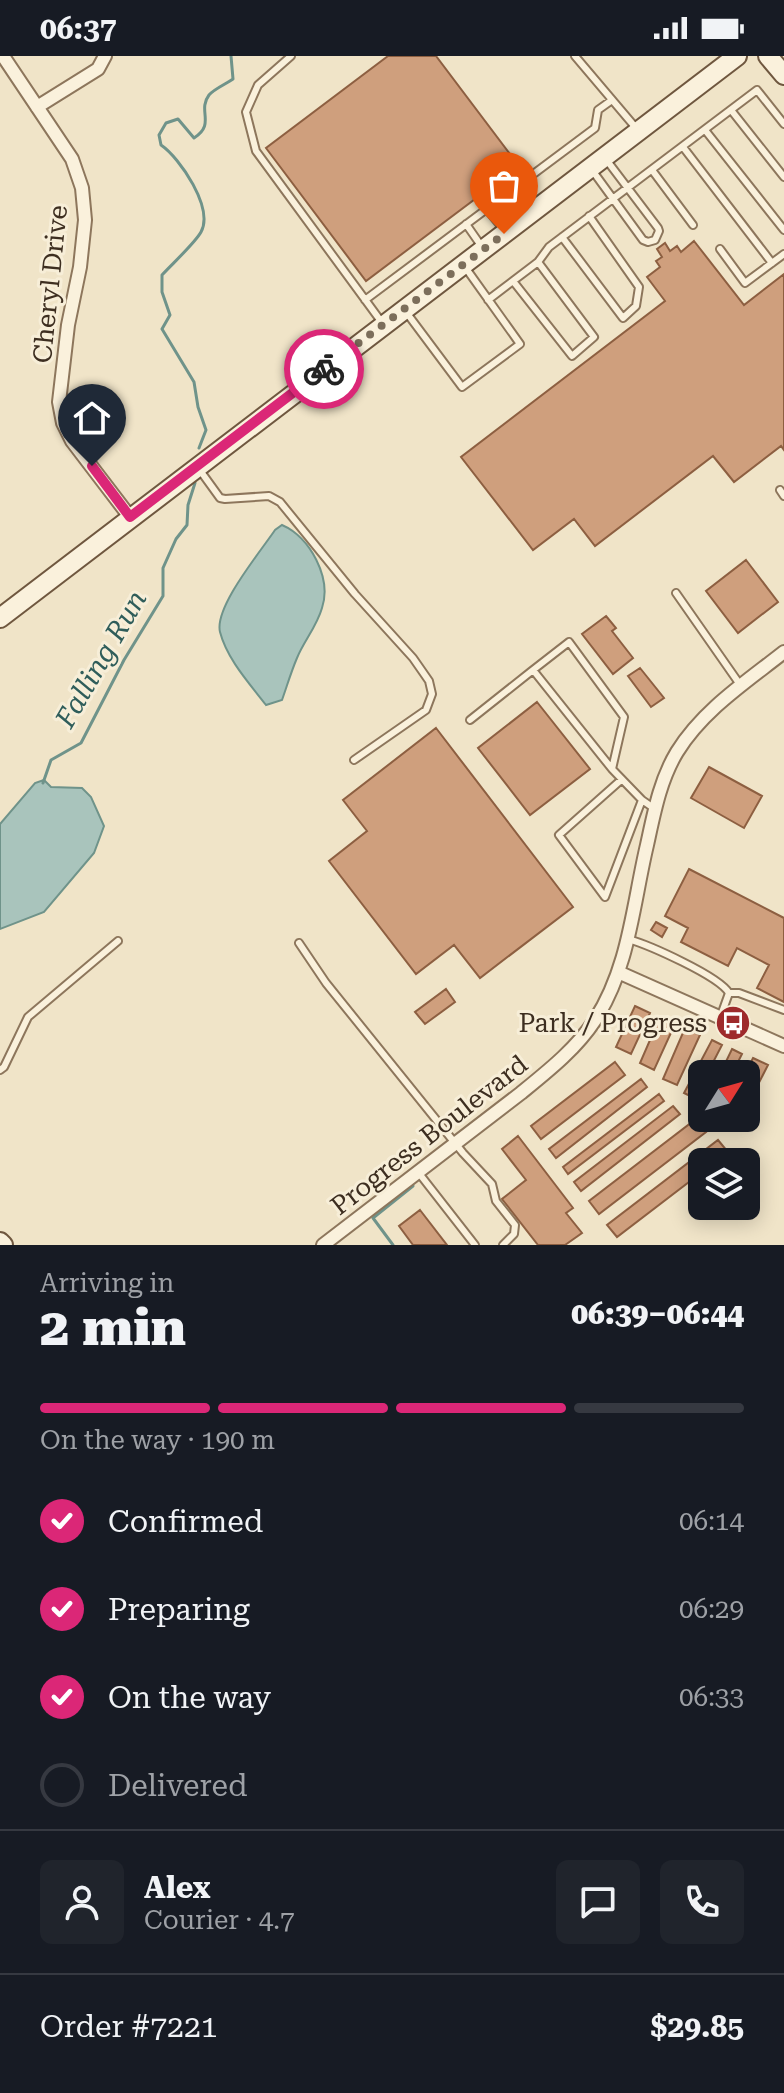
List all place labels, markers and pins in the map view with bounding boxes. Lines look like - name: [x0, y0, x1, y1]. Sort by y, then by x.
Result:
- pin: [470, 152, 538, 234]
- pin: [58, 384, 126, 466]
- bus stop icon: Park / Progress: [714, 1004, 752, 1042]
- place label: Park / Progress: [519, 1008, 707, 1038]

